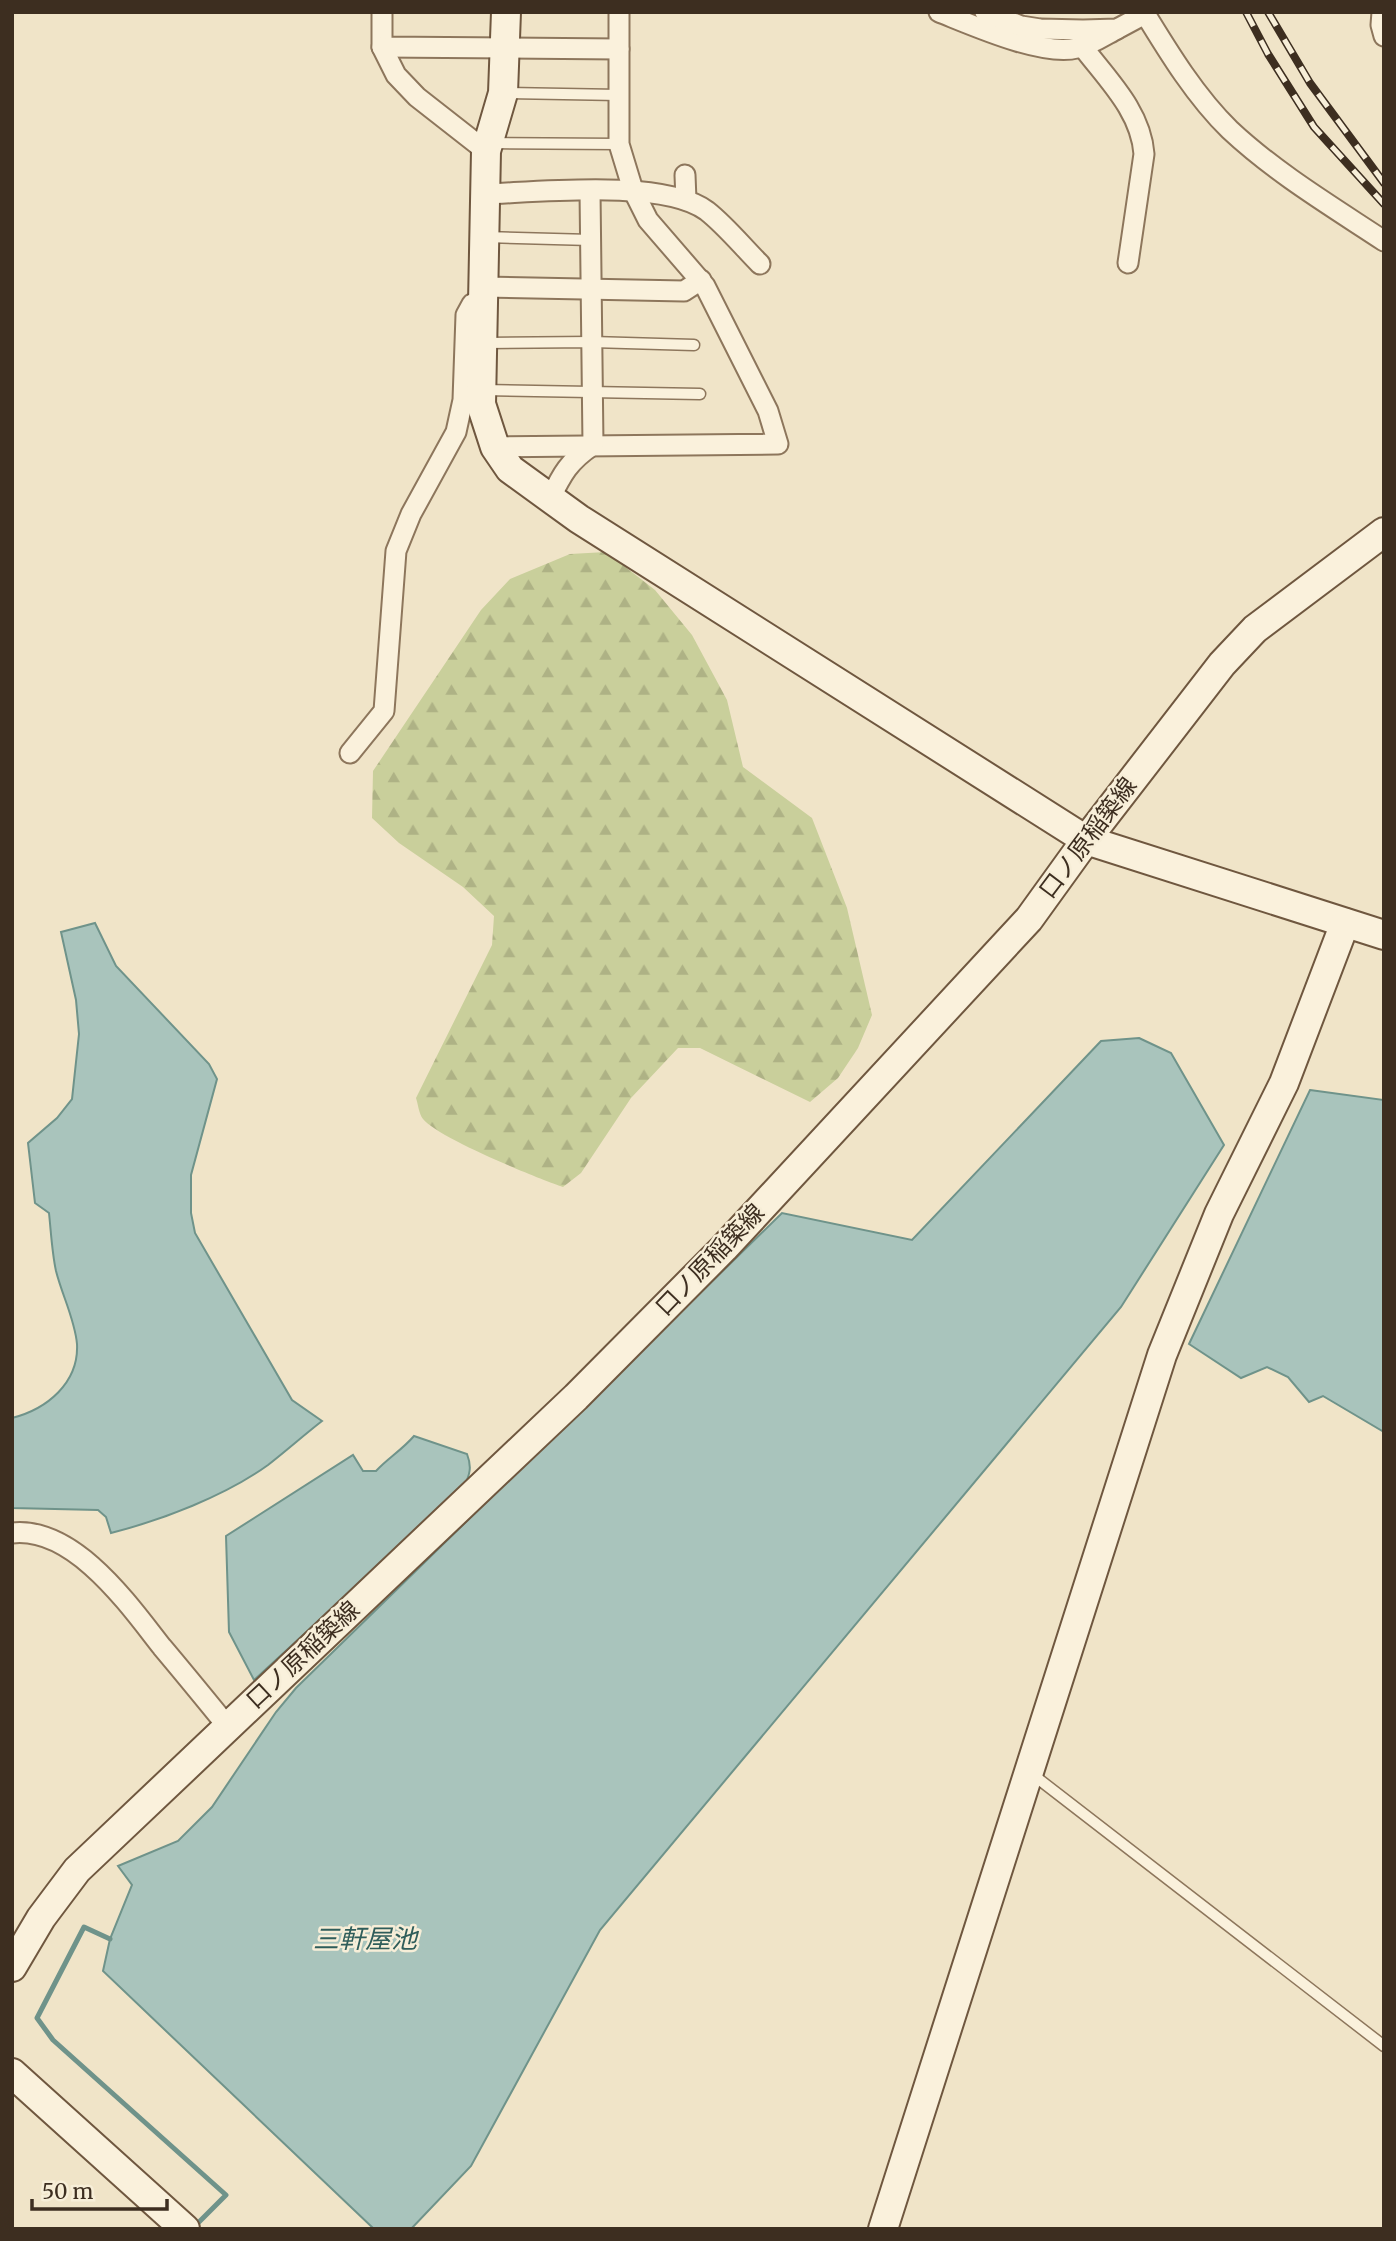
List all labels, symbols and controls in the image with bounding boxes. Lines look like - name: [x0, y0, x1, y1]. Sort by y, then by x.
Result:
- street label: 口ノ原稲築線: [1032, 771, 1143, 905]
- street label: 口ノ原稲築線: [648, 1197, 771, 1322]
- street label: 口ノ原稲築線: [239, 1594, 366, 1715]
- water label: 三軒屋池: [313, 1922, 420, 1955]
- scale bar: [32, 2168, 166, 2212]
- text: 50 m: [42, 2178, 93, 2205]

